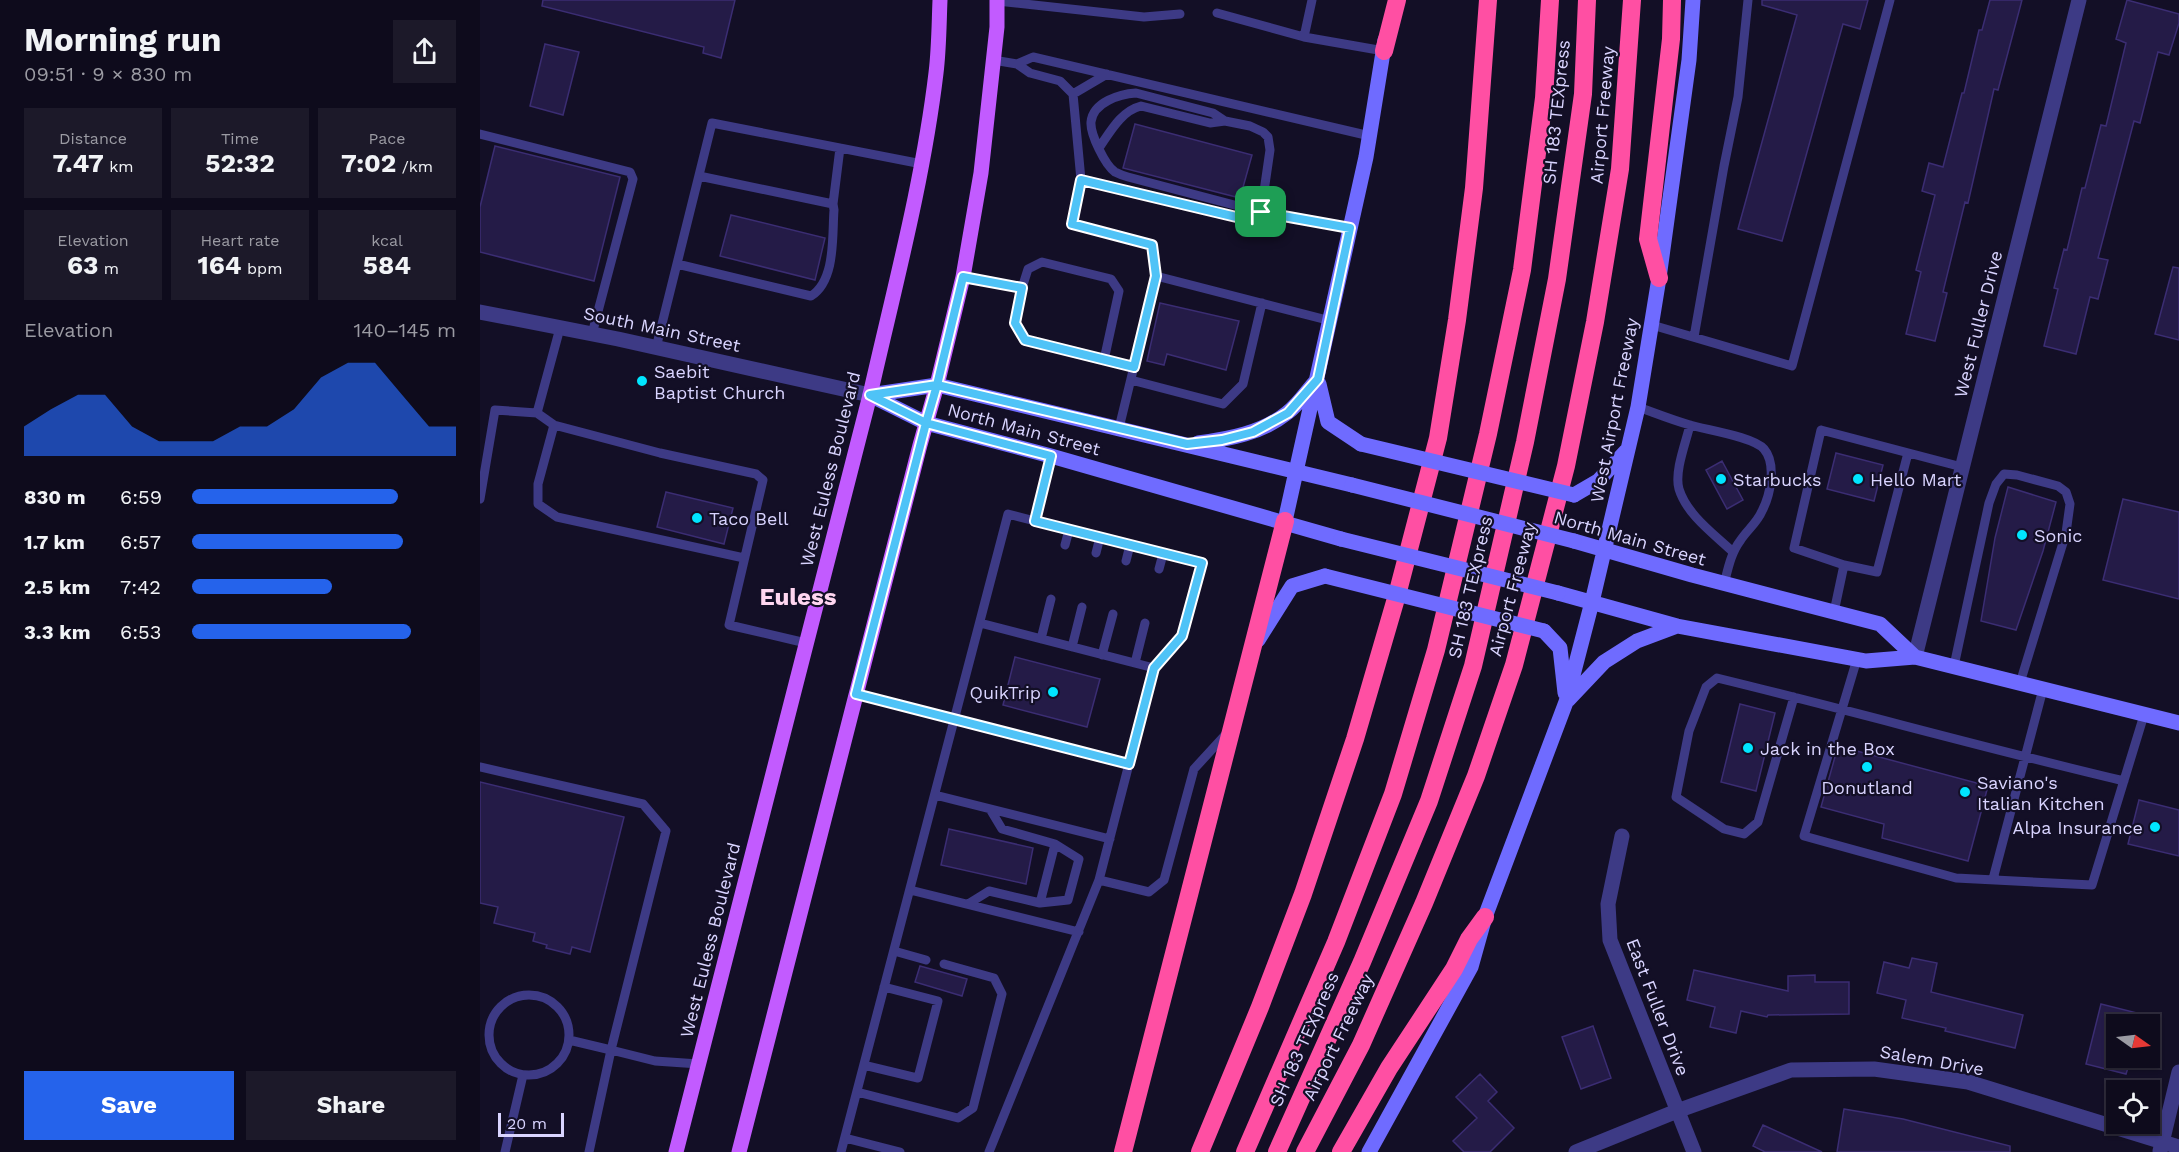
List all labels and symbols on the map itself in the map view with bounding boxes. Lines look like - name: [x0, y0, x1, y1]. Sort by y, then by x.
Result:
- street label: SH 183 TEXpress: [1538, 39, 1574, 185]
- street label: Airport Freeway: [1586, 45, 1619, 185]
- pin: [1235, 186, 1286, 237]
- street label: West Fuller Drive: [1950, 248, 2006, 400]
- street label: South Main Street: [582, 302, 743, 356]
- street label: West Airport Freeway: [1586, 315, 1642, 504]
- place label: Saebit Baptist Church: [654, 361, 785, 403]
- street label: West Euless Boulevard: [796, 369, 864, 569]
- marker: Saebit Baptist Church: [635, 374, 649, 388]
- street label: North Main Street: [945, 399, 1103, 460]
- place label: Starbucks: [1733, 469, 1822, 490]
- place label: Hello Mart: [1870, 469, 1962, 490]
- marker: Starbucks: [1714, 472, 1728, 486]
- marker: Hello Mart: [1851, 472, 1865, 486]
- street label: North Main Street: [1552, 506, 1709, 570]
- place label: Taco Bell: [709, 508, 789, 529]
- marker: Taco Bell: [690, 511, 704, 525]
- street label: SH 183 TEXpress: [1443, 514, 1497, 660]
- street label: Airport Freeway: [1484, 519, 1540, 658]
- place label: Sonic: [2034, 525, 2082, 546]
- marker: Sonic: [2015, 528, 2029, 542]
- district label: Euless: [759, 583, 837, 611]
- place label: QuikTrip: [969, 682, 1041, 703]
- marker: QuikTrip: [1046, 685, 1060, 699]
- place label: Jack in the Box: [1760, 738, 1895, 759]
- marker: Jack in the Box: [1741, 741, 1755, 755]
- marker: Donutland: [1860, 760, 1874, 774]
- place label: Saviano's Italian Kitchen: [1977, 772, 2105, 814]
- place label: Donutland: [1821, 777, 1913, 798]
- marker: Saviano's Italian Kitchen: [1958, 785, 1972, 799]
- place label: Alpa Insurance: [2013, 817, 2143, 838]
- marker: Alpa Insurance: [2148, 820, 2162, 834]
- street label: West Euless Boulevard: [676, 840, 744, 1040]
- street label: East Fuller Drive: [1622, 935, 1694, 1079]
- street label: SH 183 TEXpress: [1265, 968, 1343, 1110]
- street label: Airport Freeway: [1298, 970, 1378, 1104]
- north arrow: [2106, 1014, 2160, 1068]
- street label: Salem Drive: [1878, 1040, 1986, 1080]
- scale bar: [498, 1110, 564, 1138]

